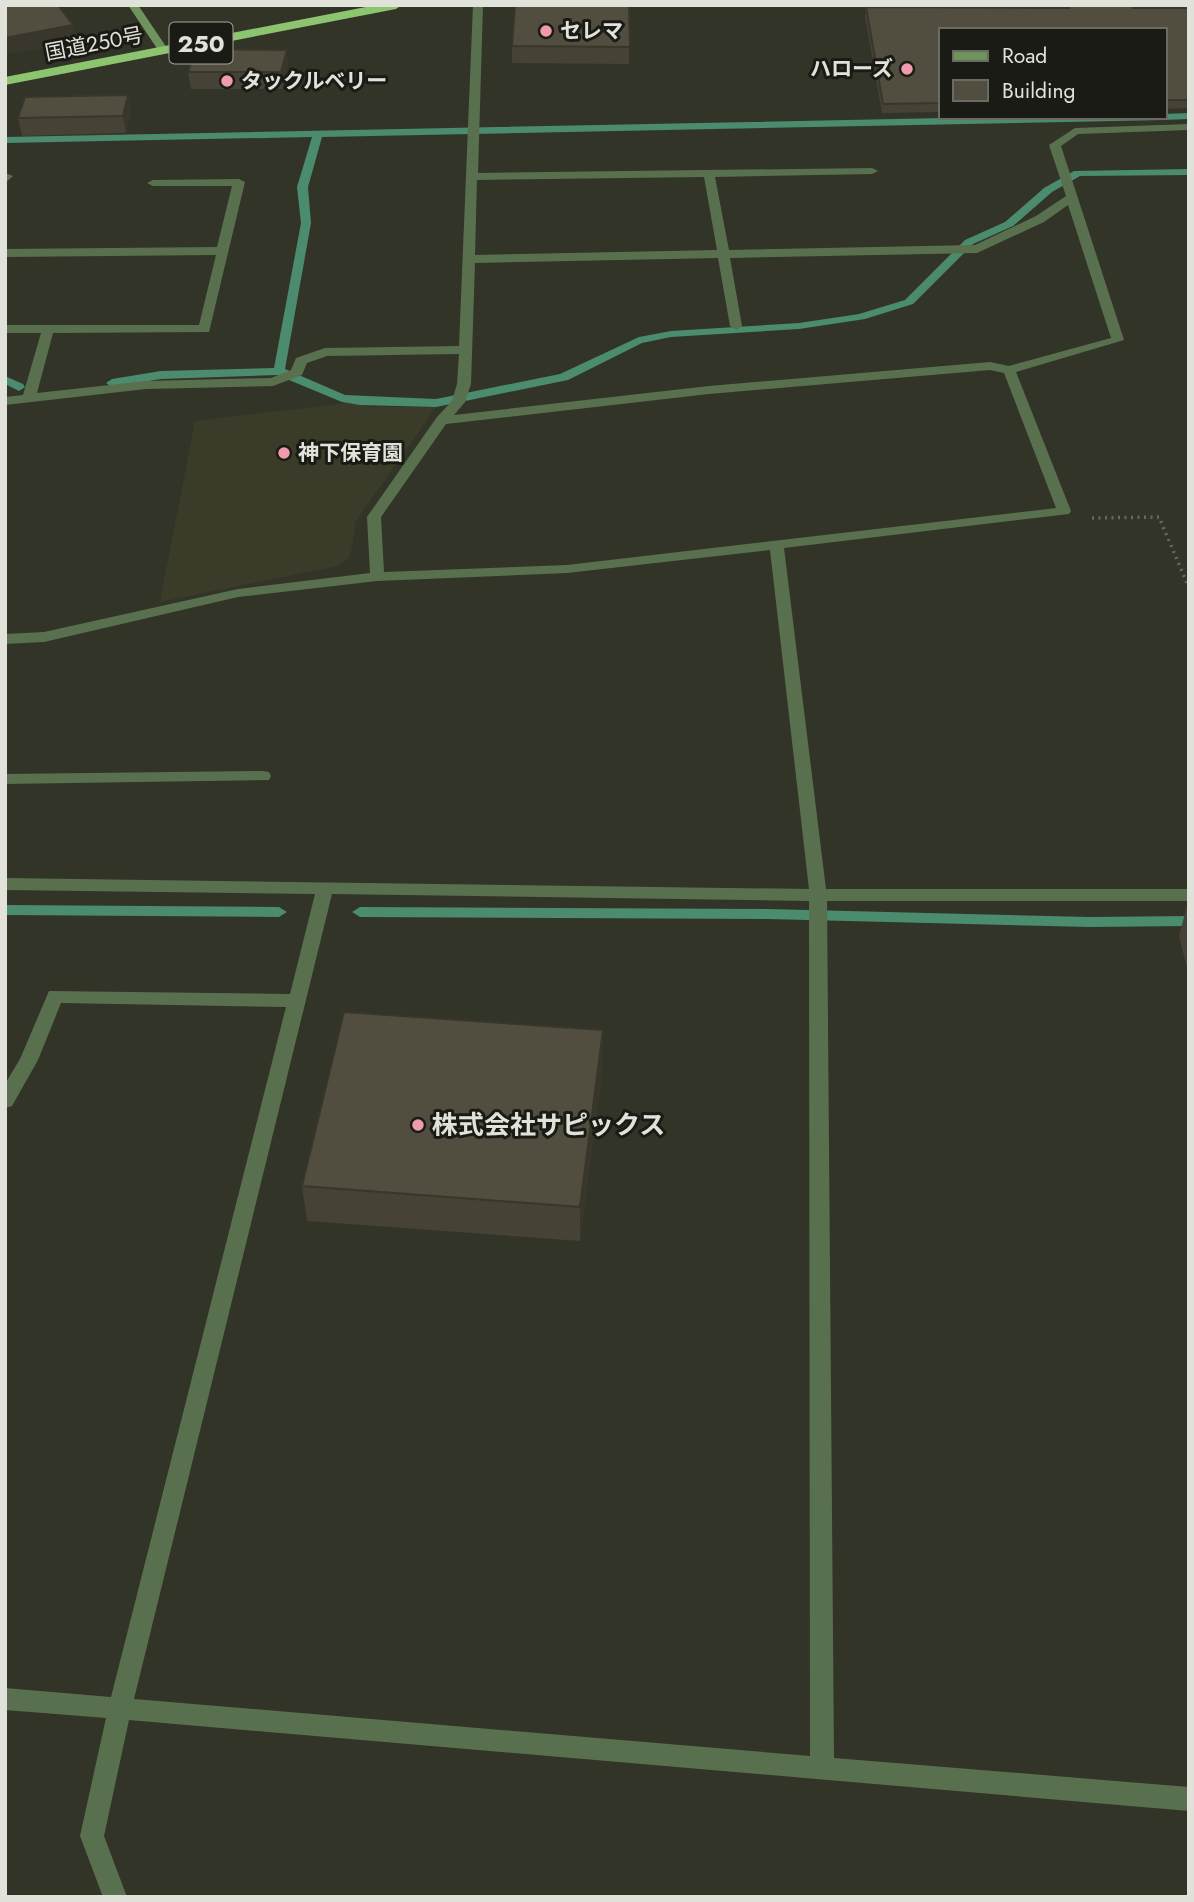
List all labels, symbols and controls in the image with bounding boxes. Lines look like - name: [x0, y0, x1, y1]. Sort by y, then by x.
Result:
- place label: セレマ: [560, 16, 623, 46]
- street label: 国道250号: [42, 20, 146, 68]
- road number: 250: [170, 23, 232, 64]
- marker: セレマ: [538, 23, 554, 39]
- legend: [939, 28, 1166, 119]
- text: Road: [1002, 41, 1047, 71]
- place label: ハローズ: [810, 54, 893, 84]
- marker: ハローズ: [899, 61, 915, 77]
- place label: タックルベリー: [241, 66, 387, 96]
- marker: タックルベリー: [219, 73, 235, 89]
- text: Building: [1002, 76, 1075, 106]
- place label: 神下保育園: [298, 438, 403, 468]
- marker: 神下保育園: [276, 445, 292, 461]
- place label: 株式会社サピックス: [432, 1106, 665, 1144]
- marker: 株式会社サピックス: [410, 1117, 426, 1133]

